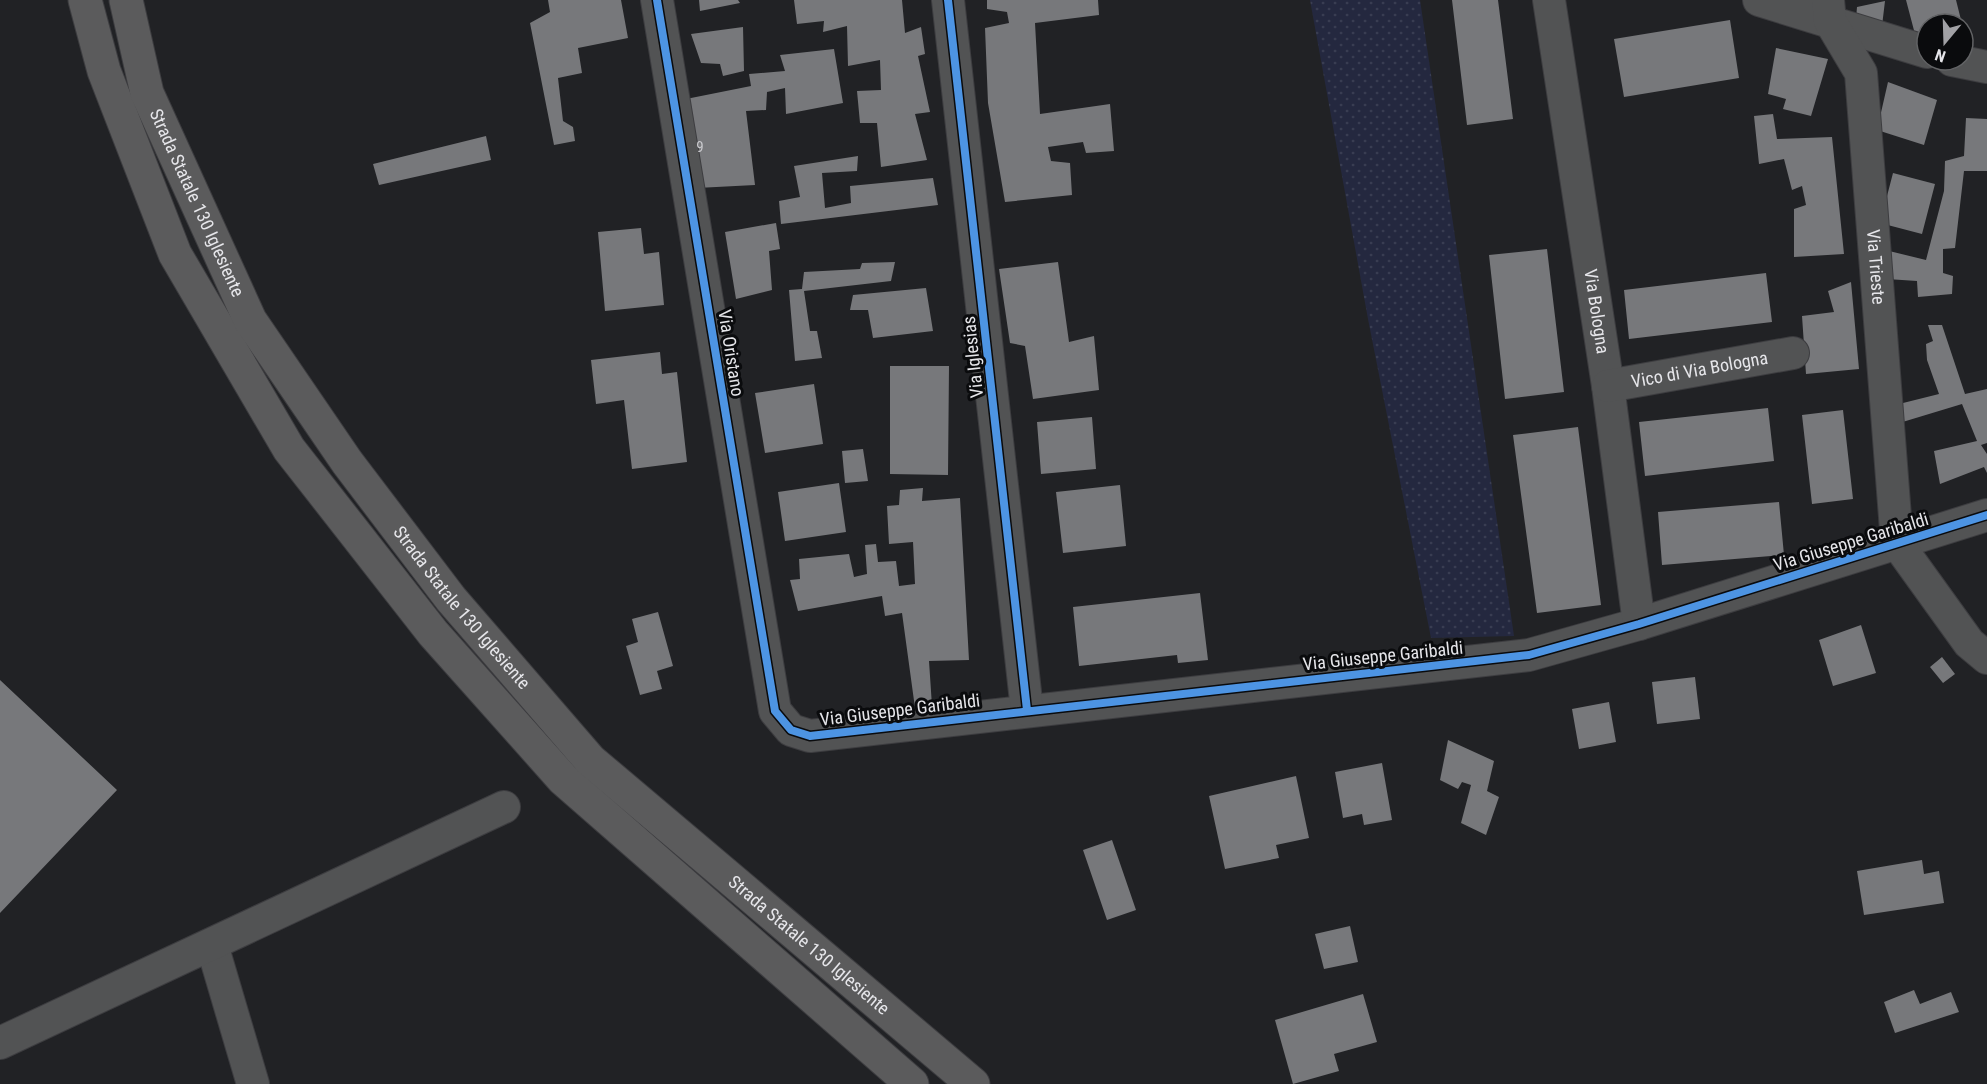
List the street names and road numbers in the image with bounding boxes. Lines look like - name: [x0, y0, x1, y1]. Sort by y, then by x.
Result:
- street label: Strada Statale 130 Iglesiente: [146, 105, 249, 300]
- street label: Via Trieste: [1863, 228, 1890, 305]
- street label: Via Bologna: [1580, 268, 1614, 355]
- street label: Via Oristano: [714, 308, 749, 398]
- street label: Via Iglesias: [958, 315, 987, 399]
- street label: Vico di Via Bologna: [1630, 347, 1769, 392]
- street label: Via Giuseppe Garibaldi: [1771, 508, 1931, 575]
- street label: Strada Statale 130 Iglesiente: [389, 522, 535, 693]
- street label: Via Giuseppe Garibaldi: [1302, 637, 1464, 674]
- street label: Via Giuseppe Garibaldi: [819, 689, 981, 730]
- street label: Strada Statale 130 Iglesiente: [724, 871, 894, 1019]

